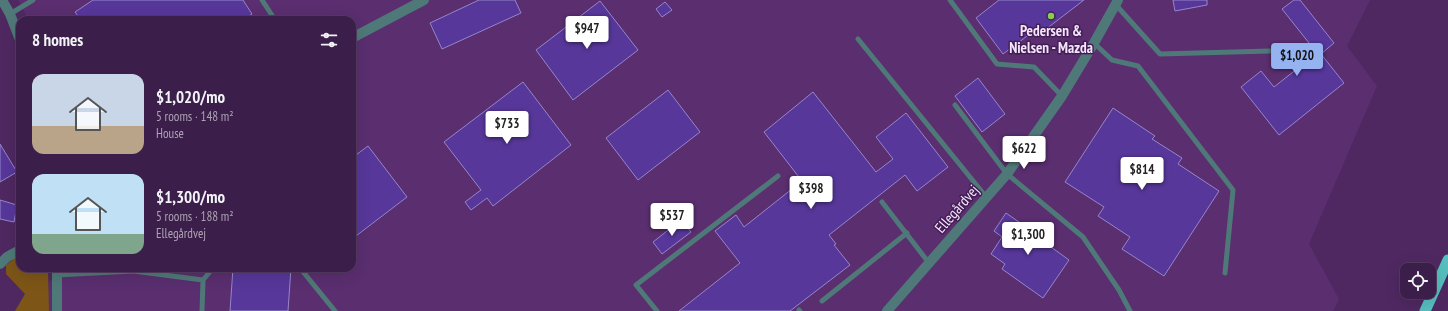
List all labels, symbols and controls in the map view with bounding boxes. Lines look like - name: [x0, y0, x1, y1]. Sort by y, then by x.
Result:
- marker: Pedersen & Nielsen - Mazda: [1046, 11, 1056, 21]
- pin: $947: [563, 16, 611, 50]
- text: $947: [575, 20, 599, 37]
- place label: Pedersen & Nielsen - Mazda: [1009, 21, 1093, 57]
- text: 8 homes: [32, 29, 83, 51]
- icon: filters: [318, 29, 340, 51]
- pin: $1,020: [1264, 43, 1330, 77]
- text: $1,020: [1280, 47, 1314, 64]
- text: $1,020/mo: [156, 86, 225, 108]
- icon: home: [64, 90, 112, 138]
- text: 5 rooms · 148 m²: [156, 108, 234, 125]
- pin: $733: [483, 111, 531, 145]
- text: $733: [495, 115, 519, 132]
- text: House: [156, 125, 184, 142]
- pin: $622: [1000, 136, 1048, 170]
- text: $622: [1012, 140, 1036, 157]
- pin: $814: [1118, 157, 1166, 191]
- text: $814: [1130, 161, 1154, 178]
- pin: $398: [787, 176, 835, 210]
- text: $398: [799, 180, 823, 197]
- street label: Ellegårdvej: [930, 181, 983, 237]
- text: $1,300/mo: [156, 186, 225, 208]
- icon: home: [64, 190, 112, 238]
- pin: $537: [648, 203, 696, 237]
- text: $537: [660, 207, 684, 224]
- text: 5 rooms · 188 m²: [156, 208, 234, 225]
- pin: $1,300: [995, 222, 1061, 256]
- text: Ellegårdvej: [156, 225, 206, 242]
- text: $1,300: [1011, 226, 1045, 243]
- map controls: [1400, 263, 1436, 299]
- button: locate: [1400, 263, 1436, 299]

